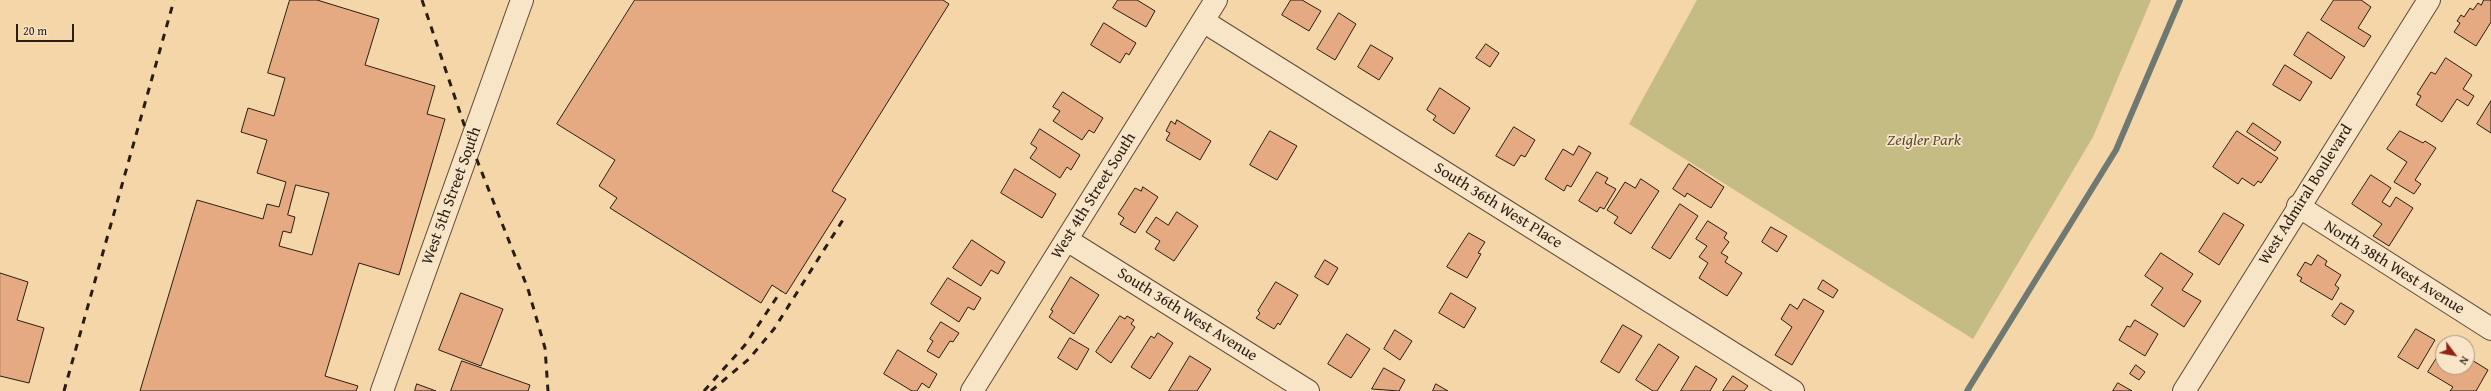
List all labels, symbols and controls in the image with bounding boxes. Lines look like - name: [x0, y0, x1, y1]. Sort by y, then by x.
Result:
- scale bar: [18, 16, 76, 42]
- text: 20 m: [23, 22, 47, 39]
- street label: West Admiral Boulevard: [2255, 121, 2357, 269]
- street label: West 5th Street South: [418, 125, 486, 267]
- street label: West 4th Street South: [1047, 129, 1141, 263]
- park label: Zeigler Park: [1887, 131, 1961, 151]
- street label: South 36th West Place: [1430, 159, 1566, 253]
- street label: North 38th West Avenue: [2320, 217, 2468, 319]
- street label: South 36th West Avenue: [1113, 264, 1261, 366]
- north arrow: [2435, 335, 2475, 375]
- text: N: [2456, 353, 2473, 368]

